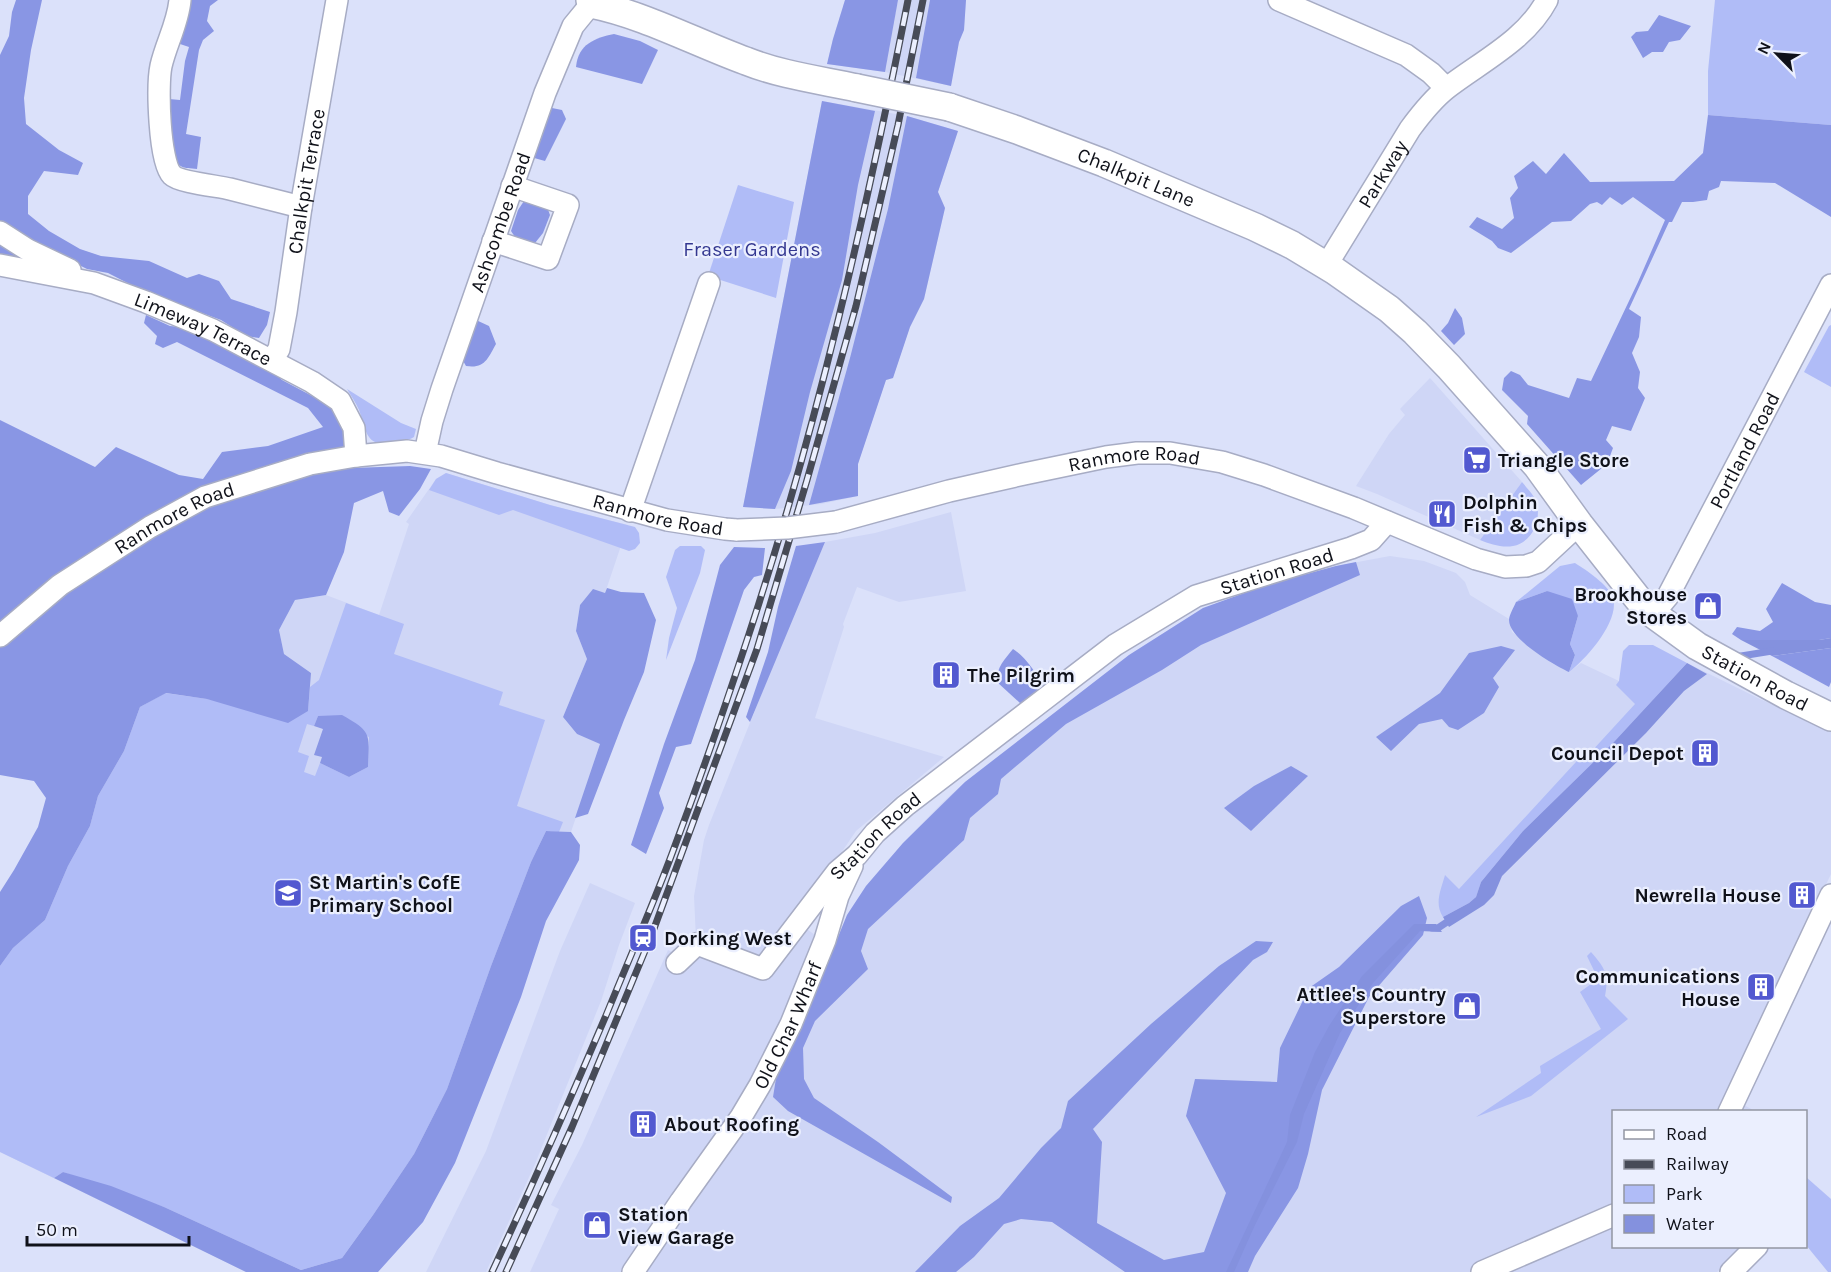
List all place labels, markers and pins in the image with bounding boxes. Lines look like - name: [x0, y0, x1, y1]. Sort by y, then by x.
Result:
- supermarket icon: Triangle Store: [1461, 444, 1493, 476]
- place label: Triangle Store: [1498, 449, 1629, 472]
- place label: Dolphin Fish & Chips: [1463, 491, 1587, 537]
- restaurant icon: Dolphin Fish & Chips: [1426, 498, 1458, 530]
- place label: Brookhouse Stores: [1574, 583, 1687, 629]
- shop icon: Brookhouse Stores: [1692, 590, 1724, 622]
- building icon: The Pilgrim: [930, 659, 962, 691]
- place label: The Pilgrim: [967, 664, 1075, 687]
- building icon: Council Depot: [1689, 737, 1721, 769]
- place label: Council Depot: [1551, 742, 1684, 765]
- place label: St Martin's CofE Primary School: [309, 871, 461, 917]
- school or university icon: St Martin's CofE Primary School: [272, 877, 304, 909]
- building icon: Newrella House: [1786, 879, 1818, 911]
- place label: Newrella House: [1634, 884, 1781, 907]
- station icon: Dorking West: [627, 922, 659, 954]
- place label: Dorking West: [664, 927, 792, 950]
- place label: Communications House: [1575, 965, 1740, 1011]
- building icon: Communications House: [1745, 971, 1777, 1003]
- place label: Attlee's Country Superstore: [1296, 983, 1446, 1029]
- shop icon: Attlee's Country Superstore: [1451, 990, 1483, 1022]
- building icon: About Roofing: [627, 1108, 659, 1140]
- place label: About Roofing: [664, 1113, 799, 1136]
- place label: Station View Garage: [618, 1203, 734, 1249]
- shop icon: Station View Garage: [581, 1209, 613, 1241]

